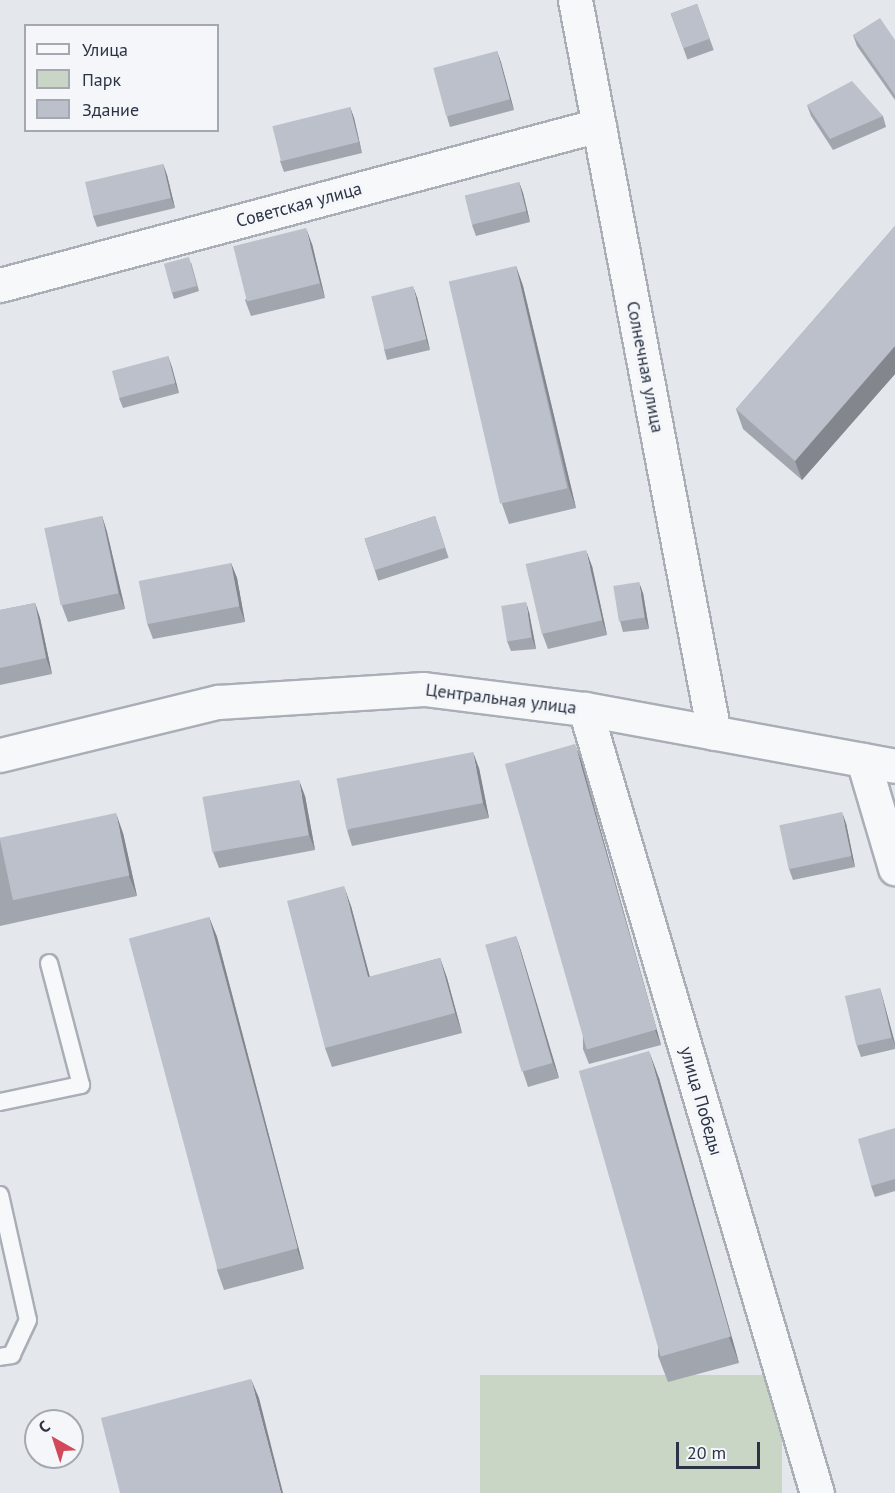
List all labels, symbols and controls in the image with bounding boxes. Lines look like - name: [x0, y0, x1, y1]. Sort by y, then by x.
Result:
- legend: [24, 24, 219, 132]
- text: Улица: [82, 38, 128, 61]
- text: Парк: [82, 68, 121, 91]
- text: Здание: [82, 98, 139, 121]
- street label: Советская улица: [234, 178, 364, 232]
- street label: Солнечная улица: [622, 299, 668, 435]
- street label: Центральная улица: [424, 679, 578, 719]
- street label: улица Победы: [675, 1044, 727, 1158]
- north arrow: [24, 1409, 84, 1469]
- text: С: [34, 1416, 54, 1437]
- scale bar: [679, 1430, 763, 1468]
- text: 20 m: [687, 1441, 726, 1464]

